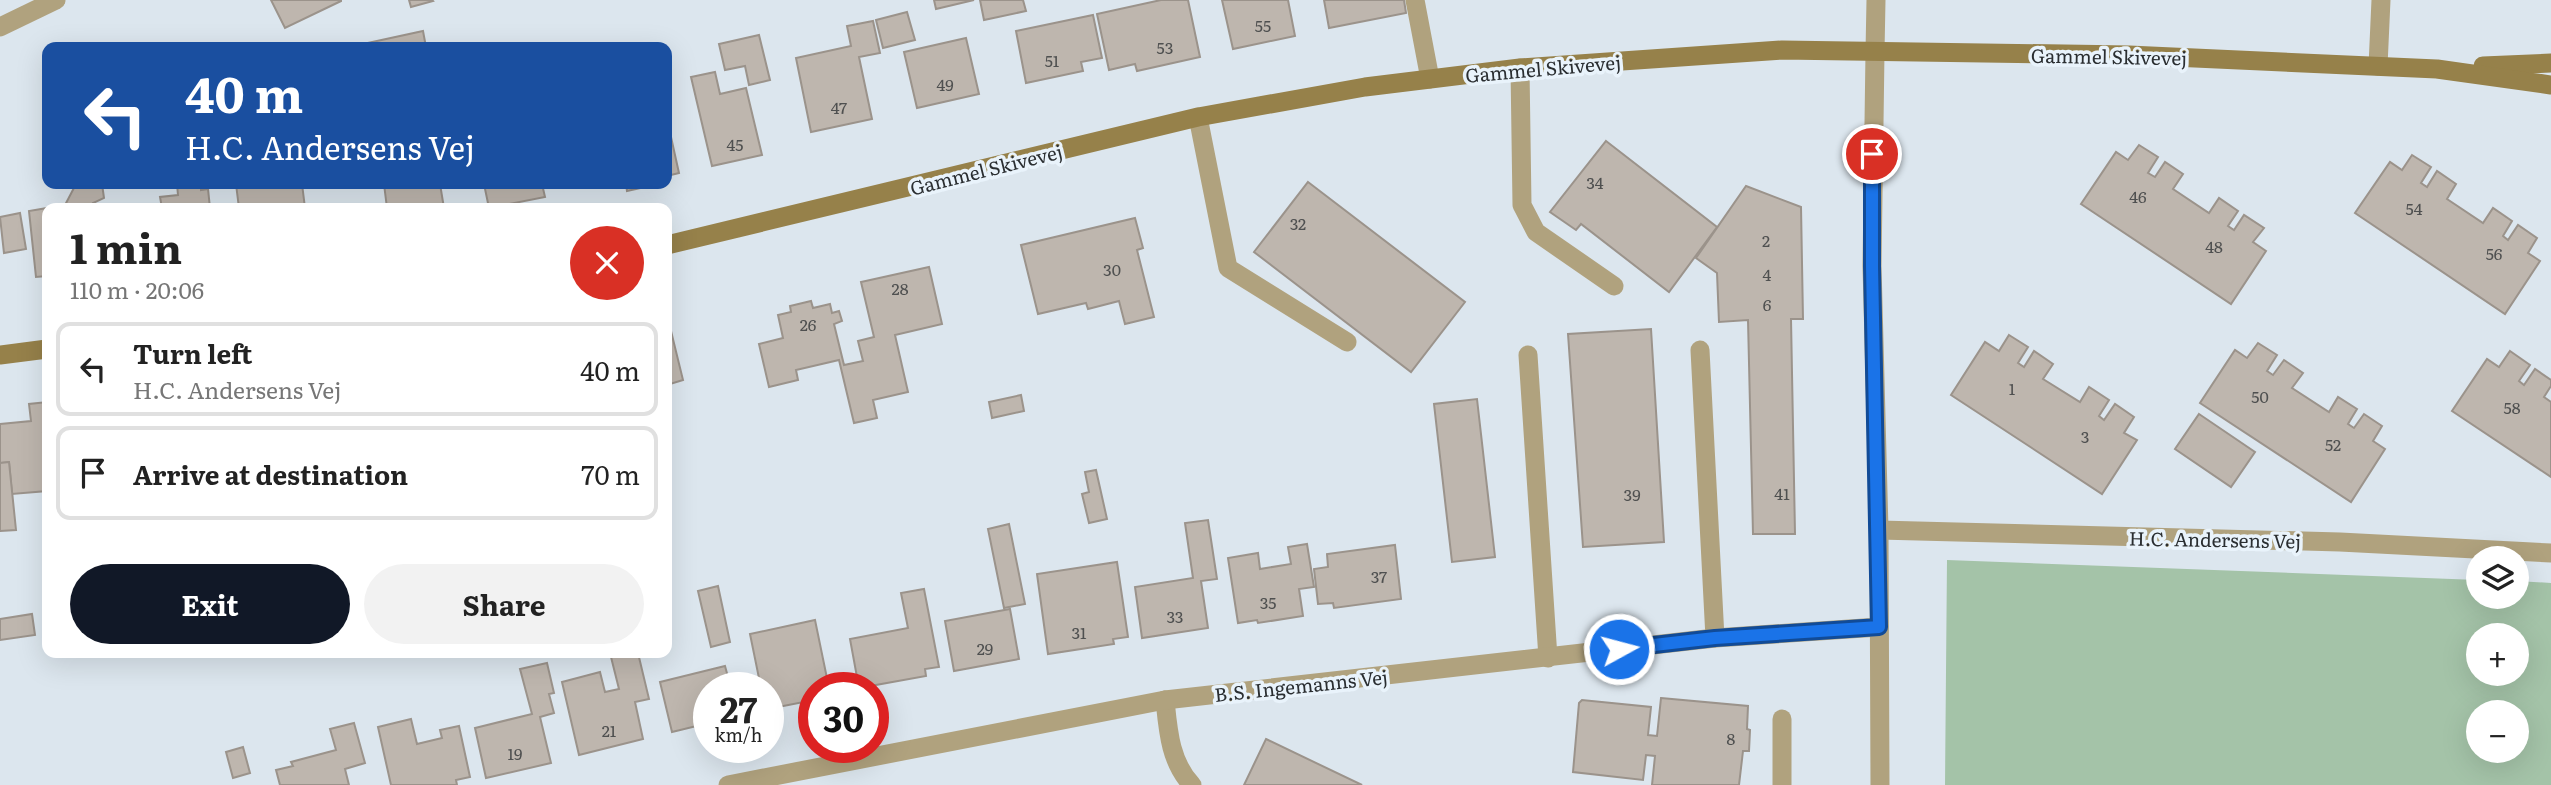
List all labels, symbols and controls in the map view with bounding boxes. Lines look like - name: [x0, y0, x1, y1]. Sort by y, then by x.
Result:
- house number: 55: [1255, 13, 1271, 37]
- house number: 53: [1157, 35, 1173, 59]
- street label: Gammel Skivevej: [2031, 41, 2187, 71]
- street label: Gammel Skivevej: [1464, 47, 1622, 89]
- house number: 51: [1045, 48, 1060, 72]
- text: 40 m: [185, 55, 303, 128]
- icon: left: [70, 70, 161, 161]
- house number: 49: [936, 72, 954, 96]
- house number: 47: [831, 95, 847, 119]
- text: H.C. Andersens Vej: [185, 122, 475, 170]
- pin: [1842, 124, 1902, 184]
- house number: 45: [727, 132, 743, 156]
- icon: arrive: [1853, 135, 1891, 173]
- street label: Gammel Skivevej: [907, 137, 1065, 201]
- house number: 34: [1586, 170, 1604, 194]
- house number: 46: [2129, 184, 2147, 208]
- house number: 54: [2406, 196, 2423, 220]
- house number: 32: [1290, 211, 1306, 235]
- text: 1 min: [70, 215, 182, 277]
- button: close: [570, 226, 644, 300]
- house number: 2: [1762, 228, 1770, 252]
- house number: 48: [2205, 234, 2223, 258]
- house number: 56: [2486, 241, 2503, 265]
- house number: 30: [1103, 257, 1121, 281]
- house number: 4: [1763, 262, 1772, 286]
- text: 110 m · 20:06: [70, 272, 204, 306]
- house number: 28: [892, 276, 909, 300]
- house number: 6: [1763, 292, 1772, 316]
- house number: 26: [800, 312, 817, 336]
- text: Turn left: [133, 333, 252, 372]
- icon: left: [74, 350, 112, 388]
- text: 40 m: [580, 350, 640, 389]
- text: H.C. Andersens Vej: [133, 372, 341, 406]
- house number: 1: [2009, 376, 2016, 400]
- house number: 50: [2251, 384, 2269, 408]
- house number: 58: [2504, 395, 2521, 419]
- house number: 3: [2081, 424, 2089, 448]
- house number: 52: [2325, 432, 2341, 456]
- icon: arrive: [74, 454, 112, 492]
- text: Arrive at destination: [133, 454, 408, 493]
- text: 70 m: [581, 454, 640, 493]
- house number: 41: [1774, 481, 1790, 505]
- house number: 39: [1623, 482, 1641, 506]
- street label: H.C. Andersens Vej: [2129, 523, 2301, 555]
- map controls: [2466, 546, 2529, 763]
- button: layers: [2466, 546, 2529, 609]
- button: Exit: [70, 564, 350, 644]
- button: Share: [364, 564, 644, 644]
- house number: 37: [1371, 564, 1387, 588]
- house number: 35: [1260, 590, 1276, 614]
- house number: 33: [1167, 604, 1183, 628]
- position arrow: [1582, 612, 1656, 686]
- house number: 31: [1071, 620, 1087, 644]
- button: +: [2466, 623, 2529, 686]
- house number: 29: [977, 636, 993, 660]
- street label: B.S. Ingemanns Vej: [1213, 662, 1389, 708]
- speed limit sign: 30: [798, 672, 889, 763]
- text: 27: [720, 682, 757, 734]
- button: −: [2466, 700, 2529, 763]
- house number: 21: [602, 718, 617, 742]
- text: km/h: [715, 721, 762, 748]
- house number: 8: [1727, 726, 1736, 750]
- house number: 19: [508, 741, 522, 765]

